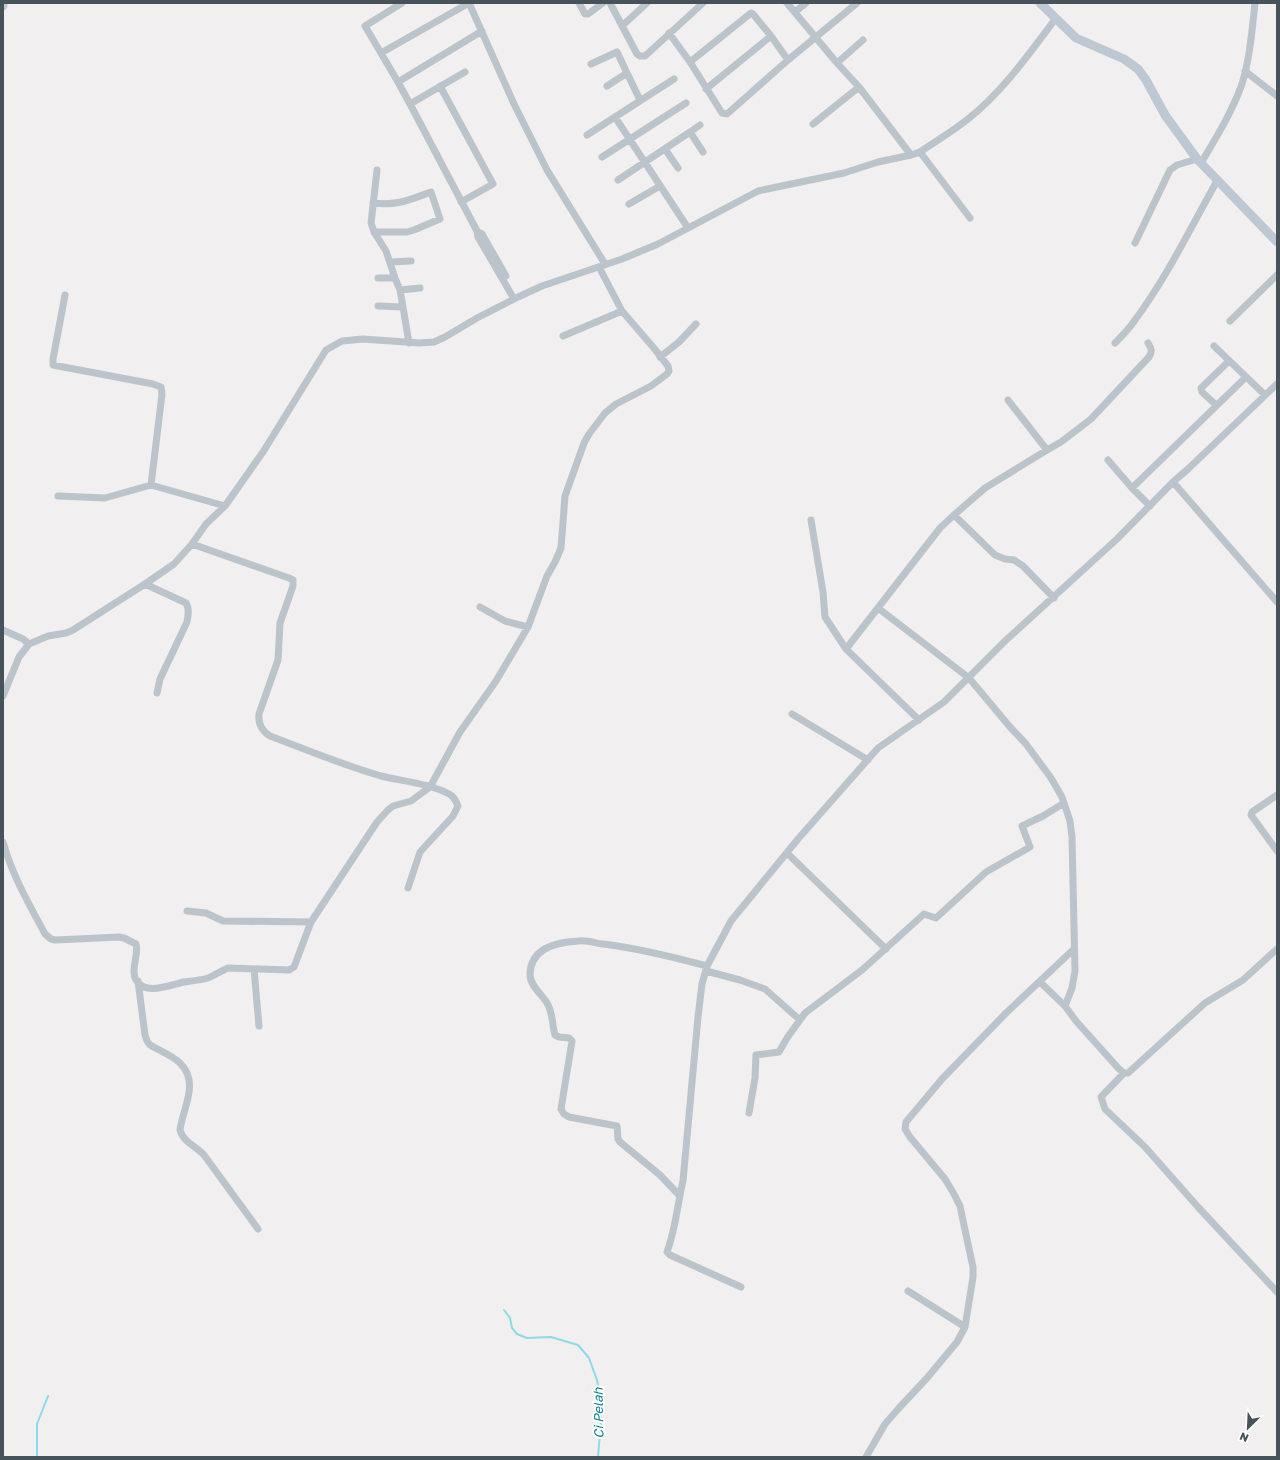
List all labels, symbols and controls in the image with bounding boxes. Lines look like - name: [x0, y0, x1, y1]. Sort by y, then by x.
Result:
- water label: Ci Pelah: [590, 1386, 606, 1439]
- north arrow: [1228, 1408, 1268, 1448]
- text: N: [1237, 1430, 1250, 1445]

